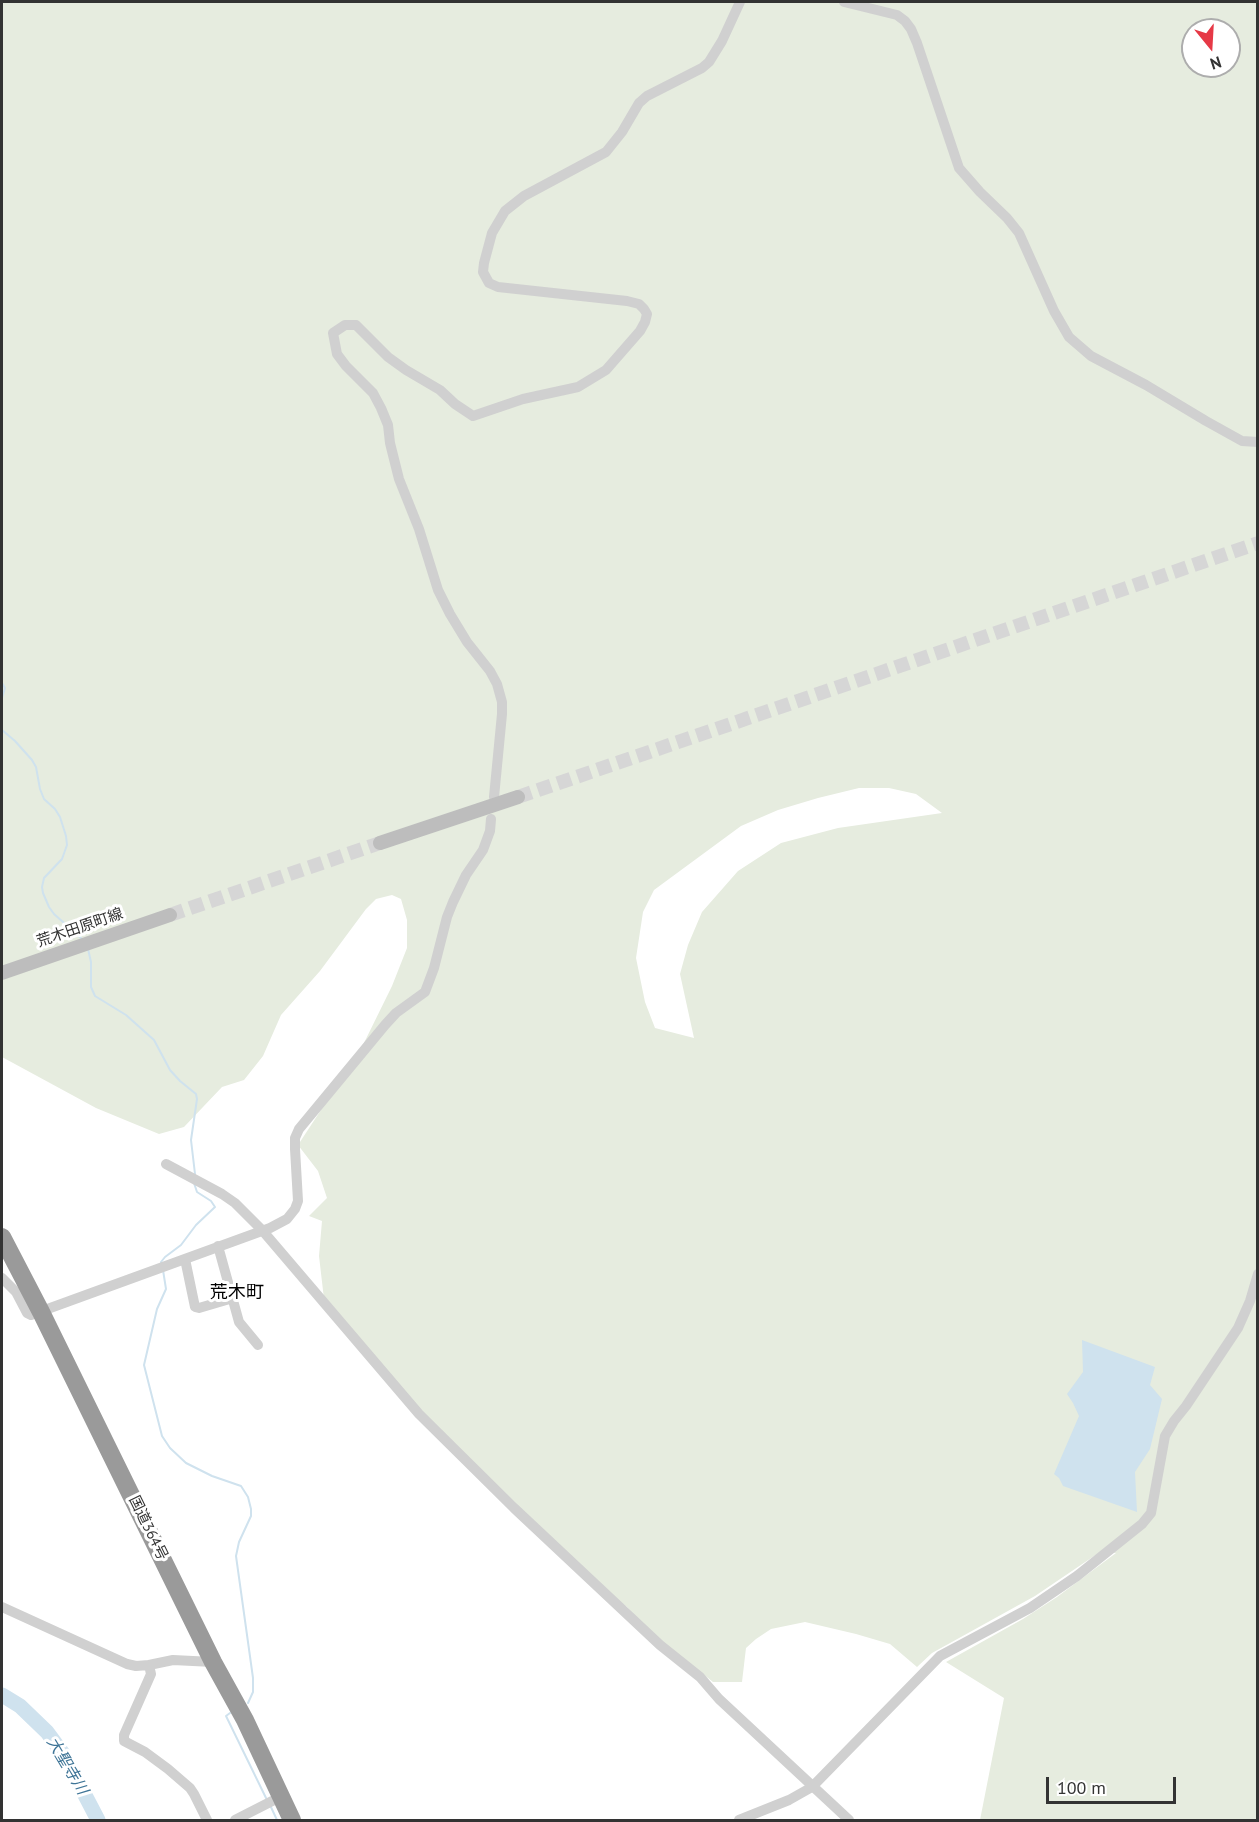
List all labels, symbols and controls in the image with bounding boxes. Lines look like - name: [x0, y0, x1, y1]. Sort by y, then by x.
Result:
- north arrow: [1181, 18, 1241, 78]
- text: N: [1208, 52, 1224, 74]
- street label: 荒木田原町線: [35, 905, 125, 951]
- district label: 荒木町: [210, 1282, 264, 1304]
- street label: 国道364号: [125, 1493, 171, 1563]
- water label: 大聖寺川: [42, 1734, 92, 1798]
- scale bar: [1049, 1765, 1180, 1803]
- text: 100 m: [1057, 1776, 1106, 1799]

